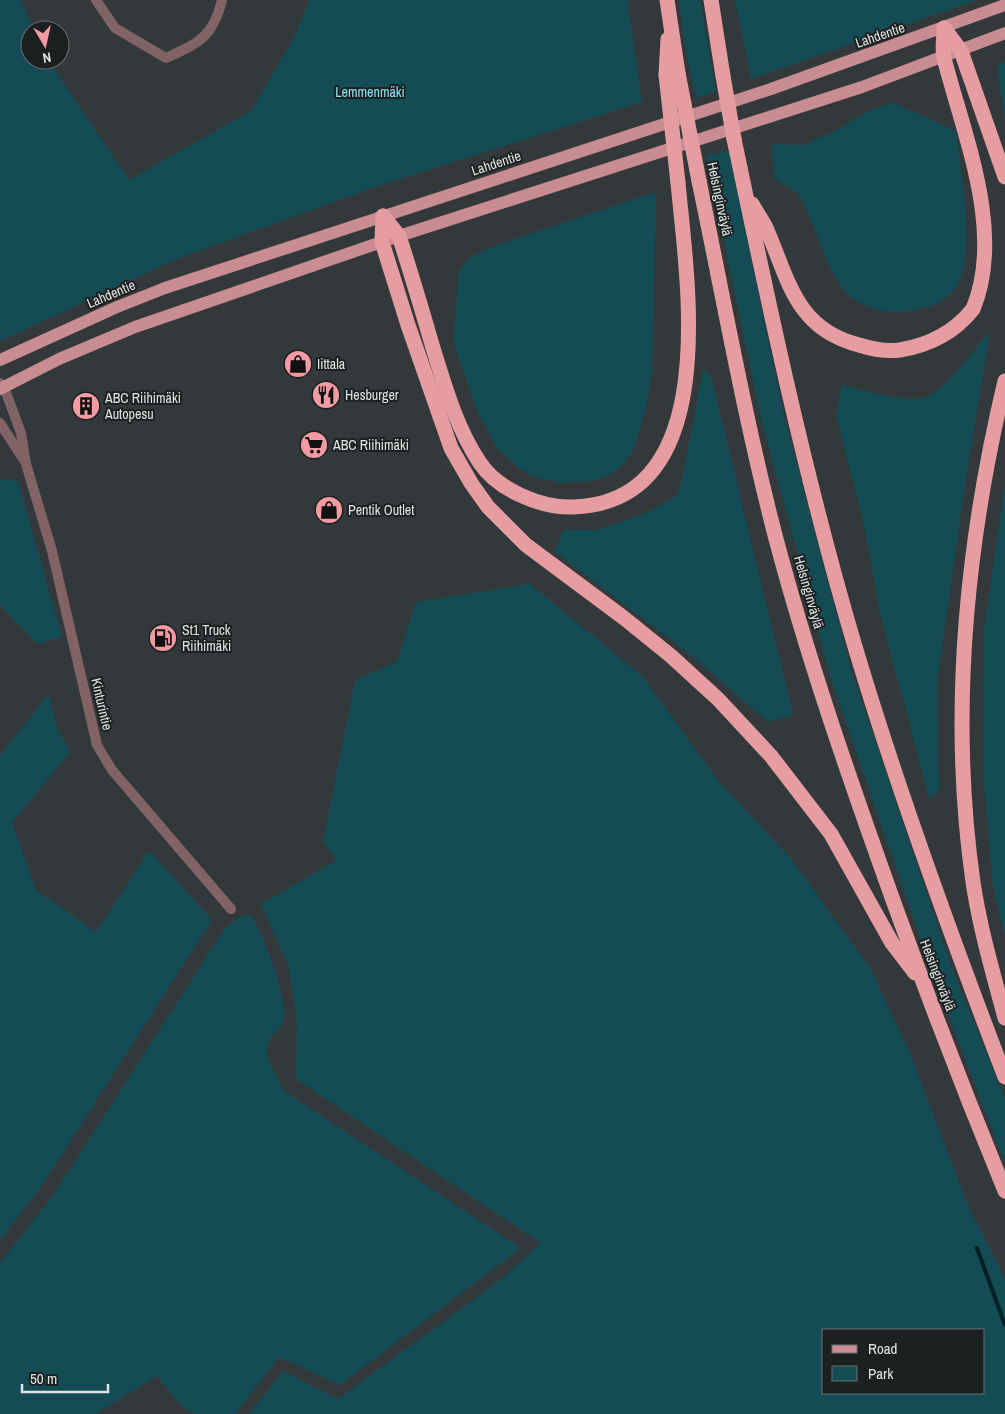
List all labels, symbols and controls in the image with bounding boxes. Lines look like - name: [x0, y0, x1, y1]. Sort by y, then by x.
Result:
- street label: Lahdentie: [853, 18, 907, 52]
- north arrow: [20, 20, 70, 70]
- text: N: [42, 48, 53, 67]
- park label: Lemmenmäki: [335, 83, 405, 101]
- street label: Lahdentie: [469, 147, 523, 179]
- street label: Helsinginväylä: [703, 160, 737, 238]
- street label: Lahdentie: [84, 276, 138, 312]
- shop icon: Iittala: [283, 349, 313, 379]
- place label: Iittala: [317, 355, 346, 373]
- restaurant icon: Hesburger: [311, 380, 341, 410]
- place label: Hesburger: [345, 386, 399, 404]
- place label: ABC Riihimäki Autopesu: [104, 389, 181, 423]
- building icon: ABC Riihimäki Autopesu: [71, 391, 101, 421]
- supermarket icon: ABC Riihimäki: [299, 430, 329, 460]
- place label: ABC Riihimäki: [332, 436, 409, 454]
- shop icon: Pentik Outlet: [314, 495, 344, 525]
- place label: Pentik Outlet: [348, 501, 414, 519]
- street label: Helsinginväylä: [790, 553, 828, 631]
- place label: St1 Truck Riihimäki: [182, 621, 231, 655]
- fuel station icon: St1 Truck Riihimäki: [148, 623, 178, 653]
- street label: Kinturintie: [87, 676, 117, 732]
- street label: Helsinginväylä: [916, 937, 960, 1014]
- legend: [822, 1329, 985, 1394]
- text: Road: [868, 1338, 897, 1359]
- scale bar: [22, 1362, 109, 1394]
- text: Park: [868, 1363, 894, 1384]
- text: 50 m: [30, 1368, 57, 1389]

